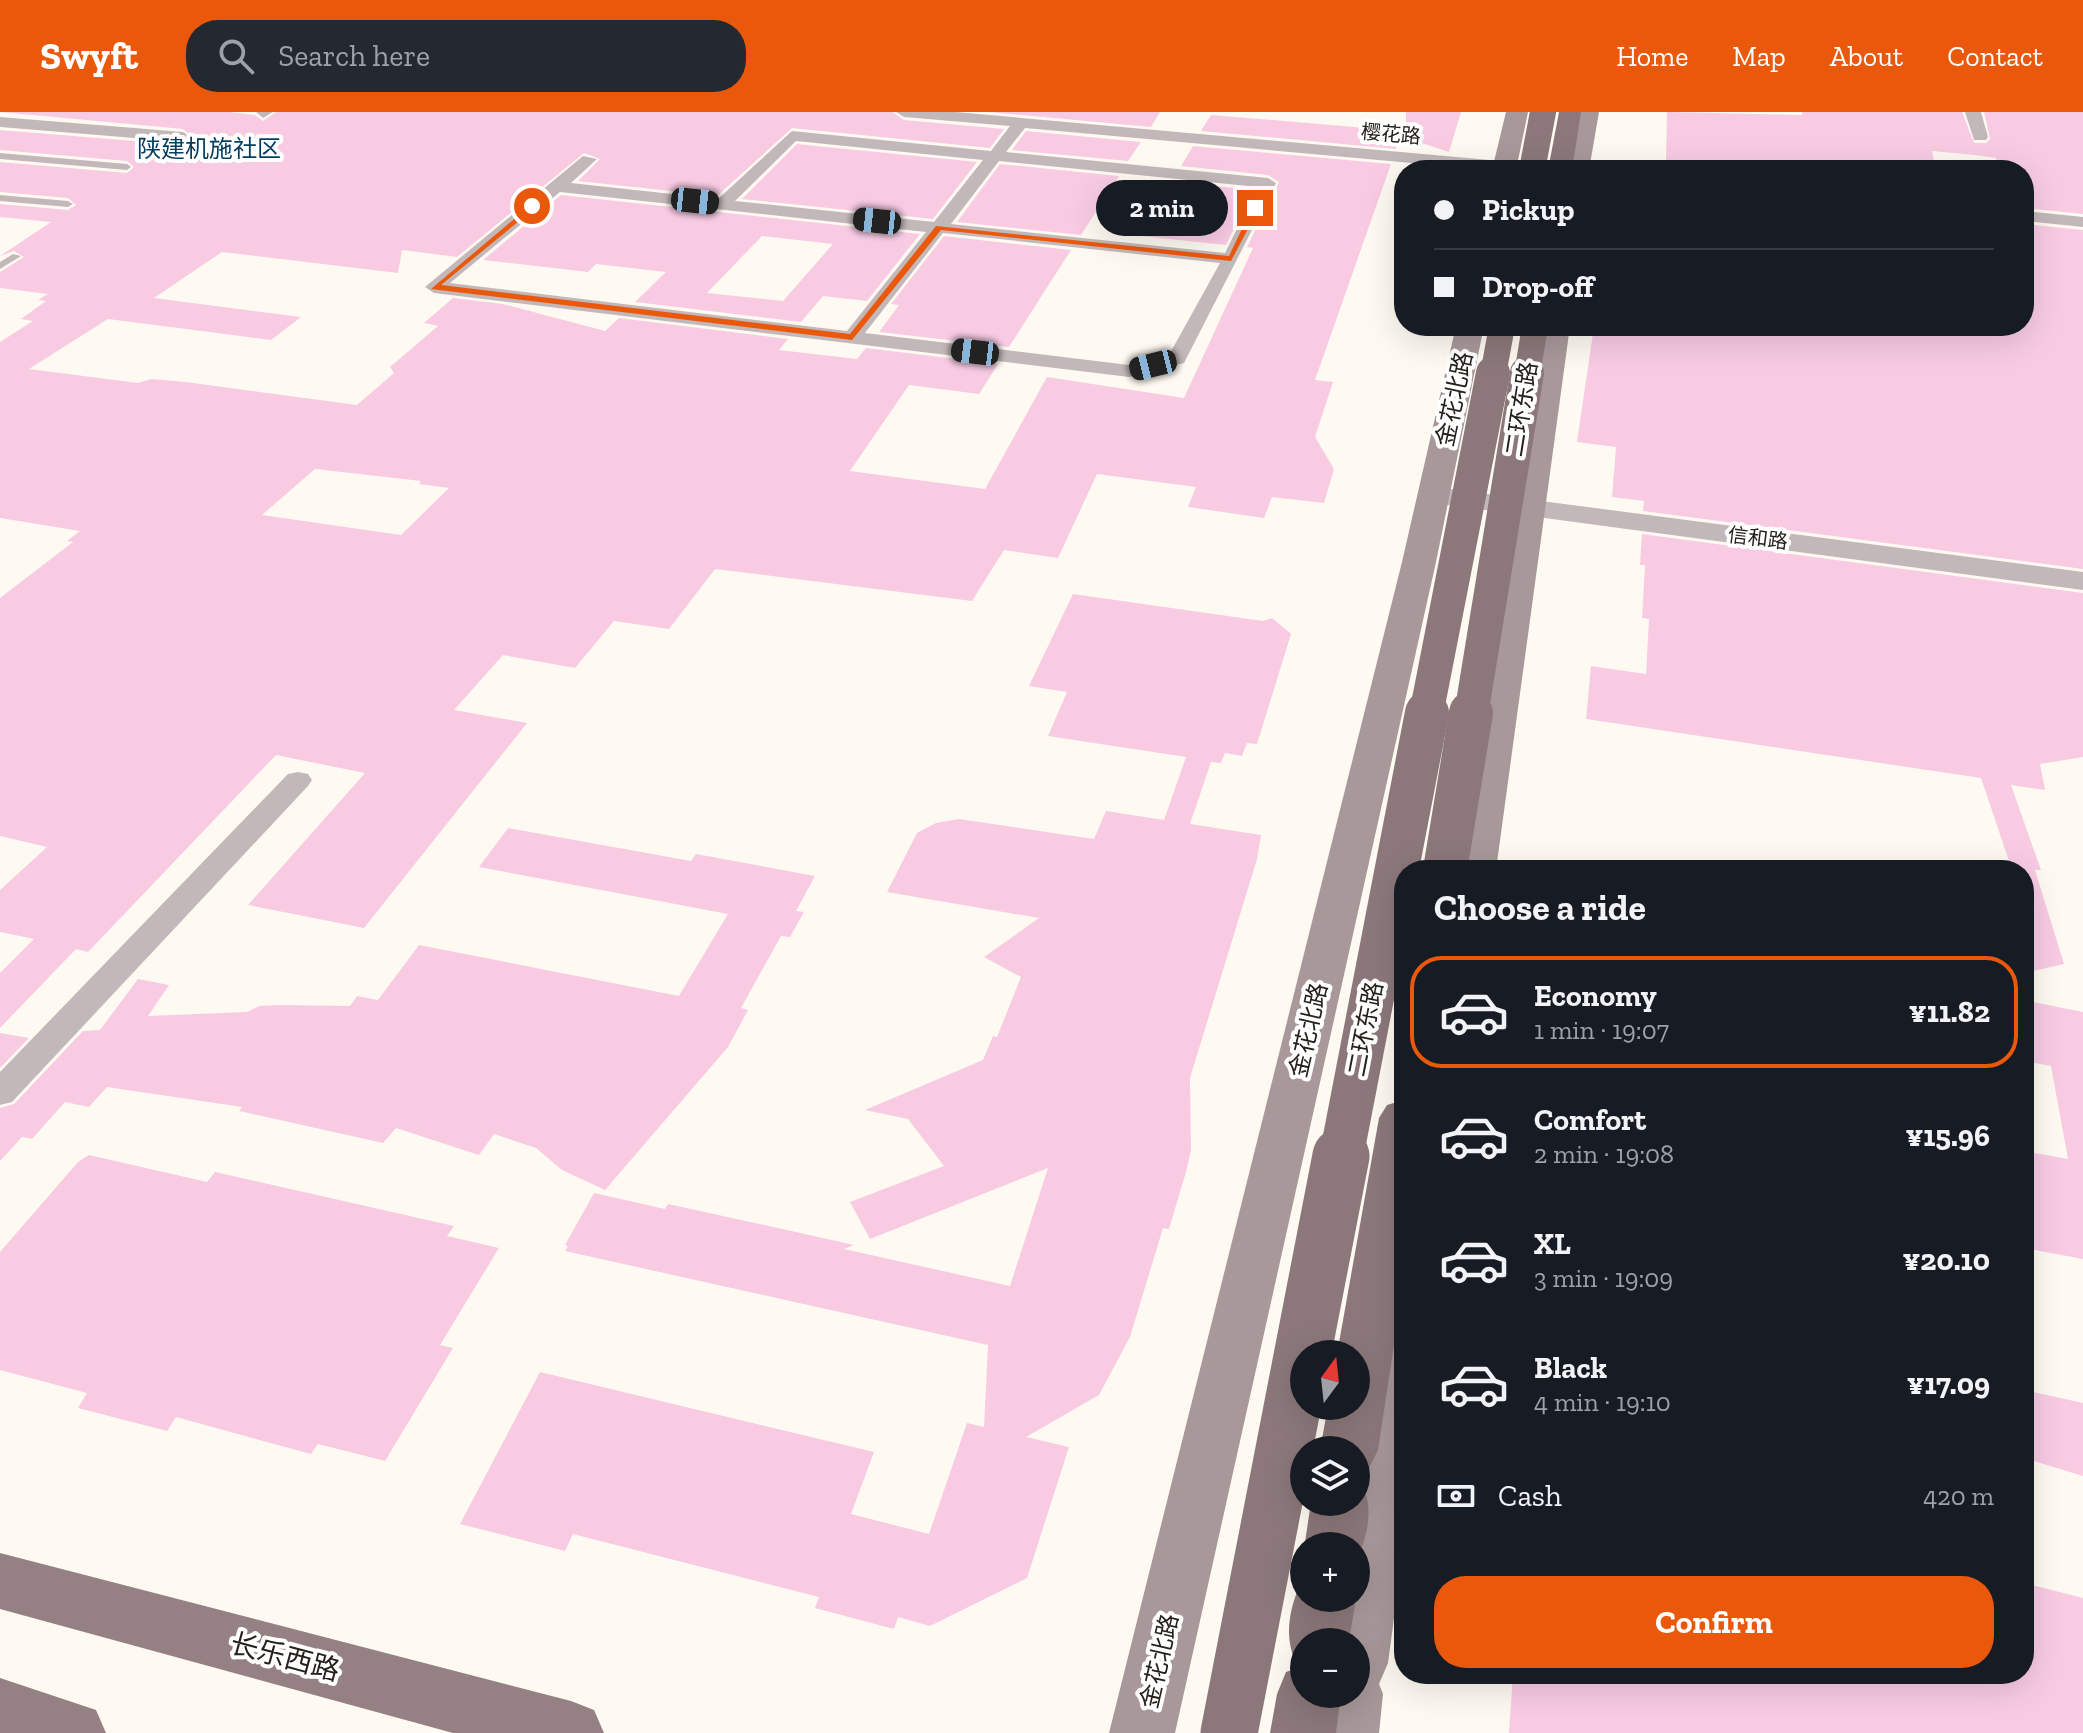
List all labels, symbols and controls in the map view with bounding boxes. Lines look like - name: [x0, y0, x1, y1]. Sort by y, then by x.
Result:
- search box: [186, 20, 746, 92]
- text: Swyft: [40, 33, 138, 79]
- icon: search: [214, 34, 258, 78]
- text: Search here: [278, 38, 430, 74]
- text: Home: [1616, 40, 1688, 73]
- text: Map: [1732, 40, 1786, 73]
- text: About: [1830, 40, 1903, 73]
- text: Contact: [1947, 40, 2043, 73]
- street label: 樱花路: [1360, 119, 1422, 149]
- district label: 陕建机施社区: [137, 134, 281, 163]
- callout: 2 min: [1095, 180, 1227, 236]
- car: [670, 187, 720, 215]
- route start: [514, 188, 550, 224]
- route end: [1237, 190, 1273, 226]
- text: 2 min: [1130, 192, 1194, 224]
- text: Pickup: [1482, 192, 1574, 228]
- car: [852, 207, 902, 235]
- text: Drop-off: [1482, 269, 1594, 305]
- car: [950, 337, 1000, 367]
- car: [1127, 348, 1179, 382]
- street label: 金花北路: [1430, 349, 1478, 449]
- street label: 二环东路: [1499, 359, 1543, 459]
- street label: 信和路: [1727, 522, 1789, 554]
- text: Choose a ride: [1434, 886, 1646, 929]
- icon: car: [1438, 976, 1510, 1048]
- text: Economy: [1534, 978, 1657, 1014]
- street label: 二环东路: [1342, 979, 1388, 1079]
- street label: 金花北路: [1283, 980, 1333, 1080]
- text: ¥11.82: [1909, 994, 1990, 1030]
- text: 1 min · 19:07: [1534, 1014, 1669, 1046]
- icon: car: [1438, 1100, 1510, 1172]
- text: Comfort: [1534, 1102, 1646, 1138]
- text: ¥15.96: [1905, 1118, 1990, 1154]
- text: 2 min · 19:08: [1534, 1138, 1674, 1170]
- icon: car: [1438, 1224, 1510, 1296]
- text: XL: [1534, 1226, 1571, 1262]
- text: ¥20.10: [1903, 1242, 1990, 1278]
- text: 3 min · 19:09: [1534, 1262, 1673, 1294]
- north arrow: [1290, 1340, 1370, 1420]
- map controls: [1290, 1340, 1370, 1708]
- icon: car: [1438, 1348, 1510, 1420]
- text: Black: [1534, 1350, 1607, 1386]
- text: ¥17.09: [1907, 1366, 1990, 1402]
- text: 4 min · 19:10: [1534, 1386, 1671, 1418]
- button: layers: [1290, 1436, 1370, 1516]
- icon: cash: [1434, 1474, 1478, 1518]
- text: Cash: [1498, 1478, 1562, 1514]
- text: 420 m: [1923, 1480, 1994, 1512]
- button: +: [1290, 1532, 1370, 1612]
- button: Confirm: [1434, 1576, 1994, 1668]
- street label: 金花北路: [1134, 1611, 1184, 1711]
- street label: 长乐西路: [227, 1627, 343, 1687]
- button: −: [1290, 1628, 1370, 1708]

